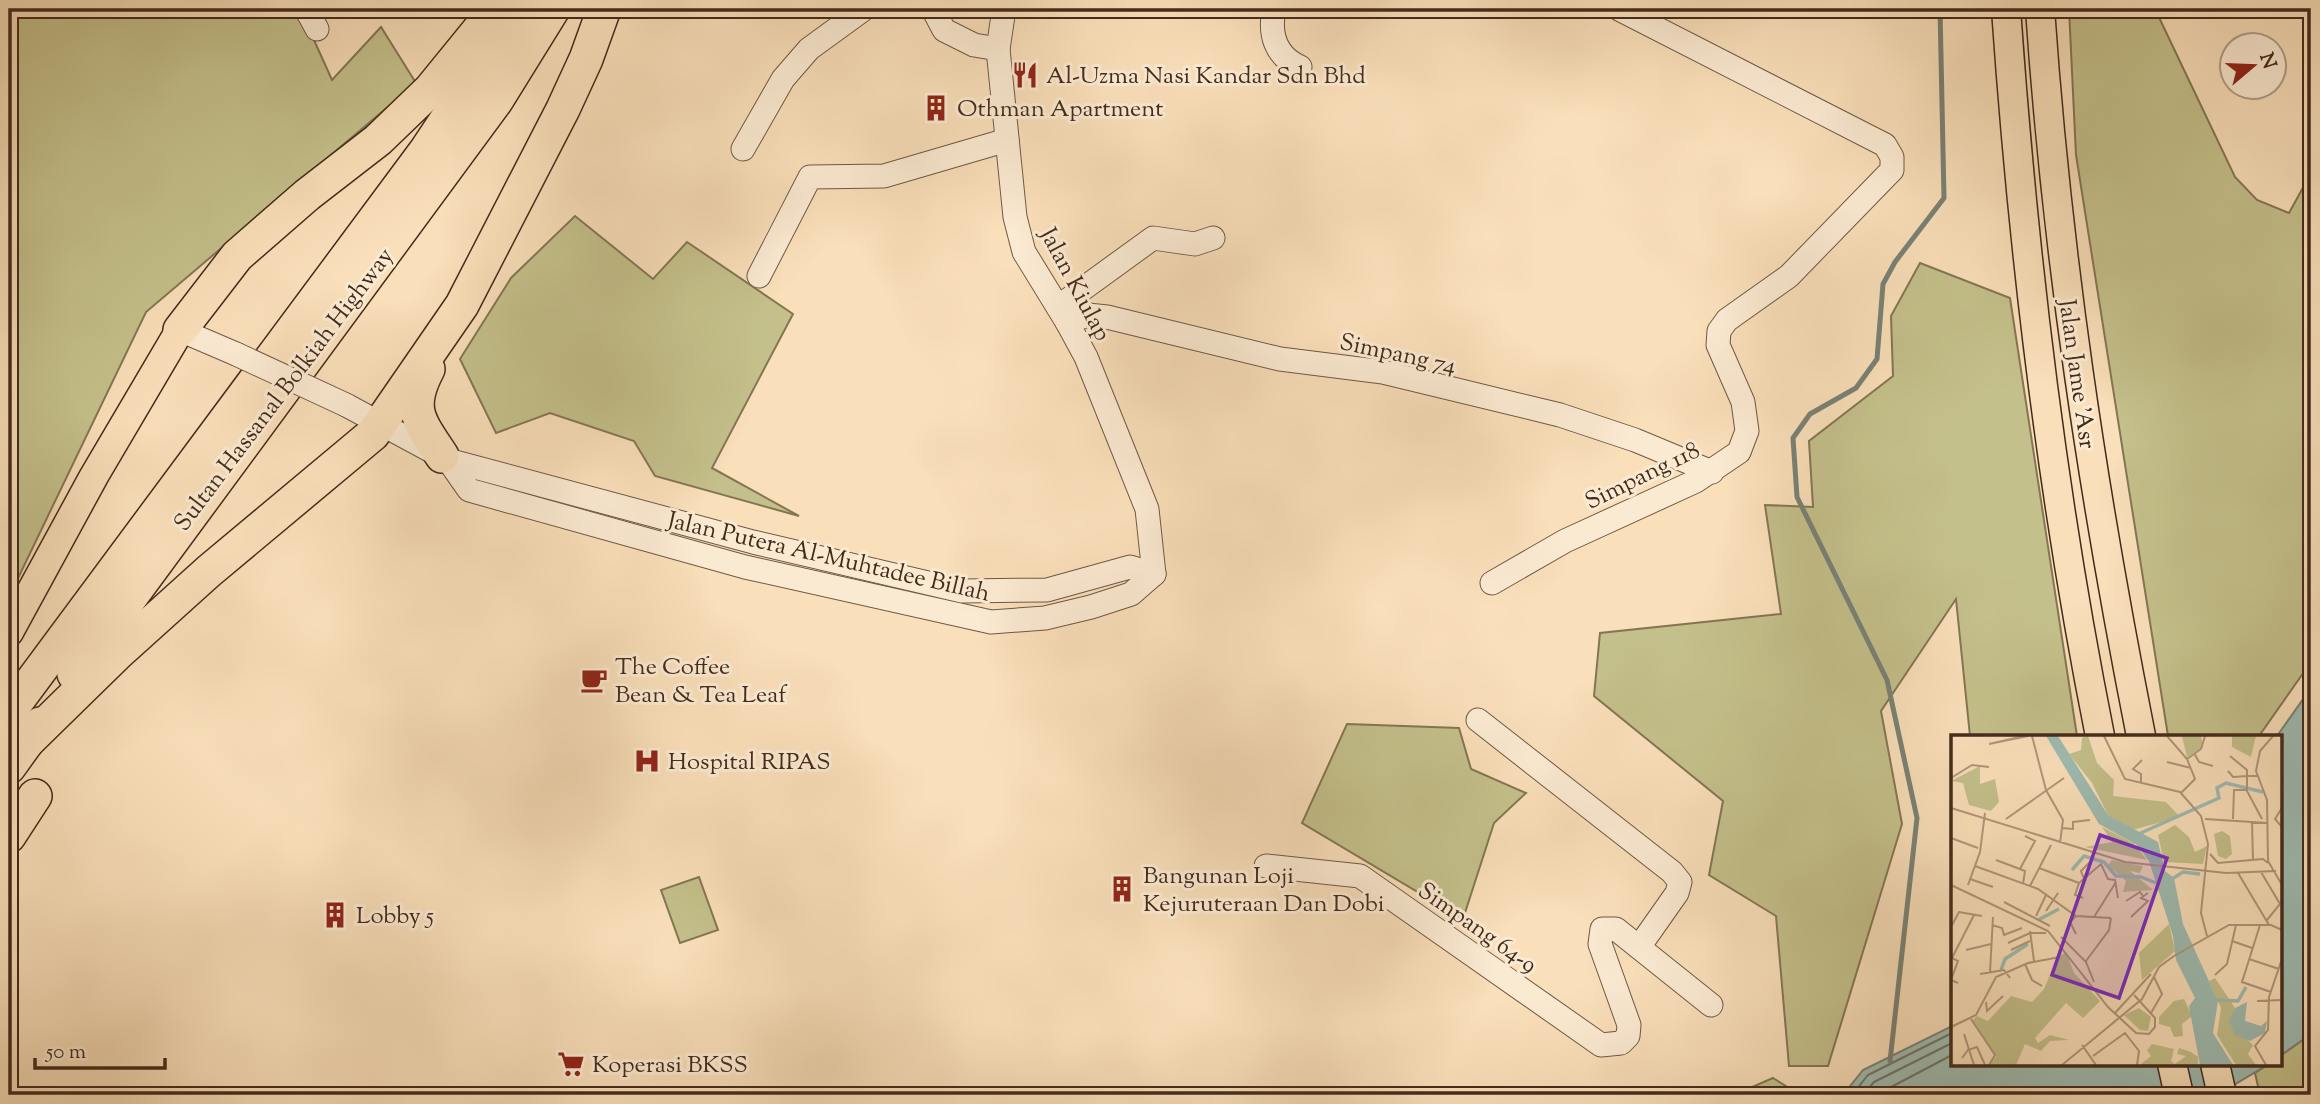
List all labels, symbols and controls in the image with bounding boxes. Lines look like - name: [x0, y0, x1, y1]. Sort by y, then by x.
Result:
- north arrow: [2218, 32, 2288, 102]
- text: N: [2251, 50, 2282, 73]
- restaurant icon: Al-Uzma Nasi Kandar Sdn Bhd: [1010, 60, 1040, 90]
- place label: Al-Uzma Nasi Kandar Sdn Bhd: [1046, 60, 1366, 94]
- building icon: Othman Apartment: [921, 93, 951, 123]
- place label: Othman Apartment: [957, 93, 1163, 127]
- street label: Jalan Kiulap: [1029, 221, 1118, 348]
- street label: Sultan Hassanal Bolkiah Highway: [167, 241, 403, 539]
- street label: Jalan Jame 'Asr: [2048, 295, 2103, 451]
- street label: Simpang 74: [1336, 326, 1459, 384]
- street label: Simpang 118: [1580, 434, 1706, 519]
- street label: Jalan Putera Al-Muhtadee Billah: [662, 504, 993, 612]
- place label: The Coffee Bean & Tea Leaf: [615, 651, 788, 713]
- cafe icon: The Coffee Bean & Tea Leaf: [579, 665, 609, 695]
- inset map: [1951, 735, 2282, 1066]
- hospital icon: Hospital RIPAS: [632, 746, 662, 776]
- place label: Hospital RIPAS: [668, 746, 831, 780]
- place label: Bangunan Loji Kejuruteraan Dan Dobi: [1143, 860, 1385, 922]
- building icon: Bangunan Loji Kejuruteraan Dan Dobi: [1107, 874, 1137, 904]
- street label: Simpang 64-9: [1410, 875, 1544, 982]
- building icon: Lobby 5: [320, 900, 350, 930]
- place label: Lobby 5: [356, 900, 434, 934]
- scale bar: [35, 1027, 164, 1071]
- text: 50 m: [45, 1038, 86, 1068]
- supermarket icon: Koperasi BKSS: [556, 1049, 586, 1079]
- place label: Koperasi BKSS: [592, 1049, 748, 1083]

